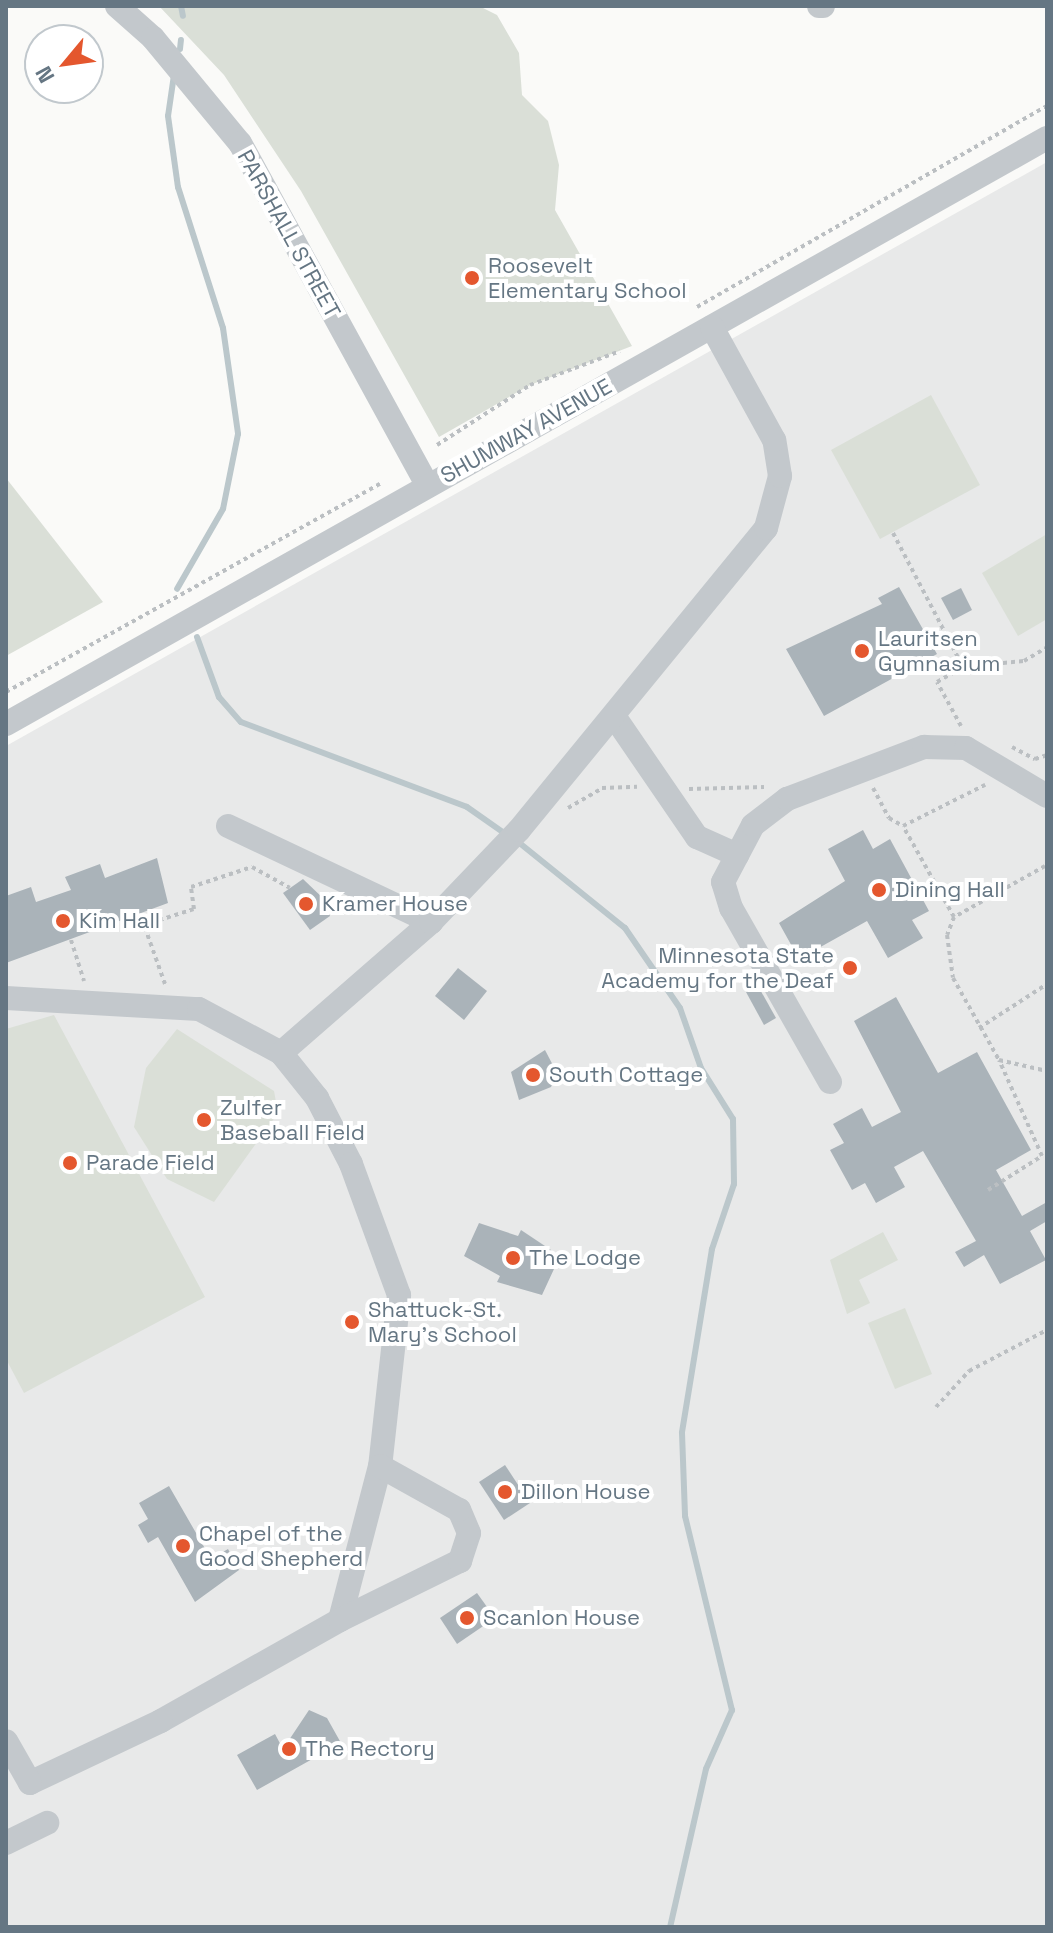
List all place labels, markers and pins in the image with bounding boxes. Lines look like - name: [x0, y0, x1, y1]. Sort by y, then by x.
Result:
- place label: Roosevelt Elementary School: [488, 252, 687, 304]
- marker: Roosevelt Elementary School: [463, 269, 481, 287]
- place label: Lauritsen Gymnasium: [878, 625, 1000, 676]
- marker: Lauritsen Gymnasium: [853, 642, 871, 660]
- place label: Dining Hall: [895, 877, 1005, 903]
- marker: Dining Hall: [870, 881, 888, 899]
- place label: Kramer House: [322, 891, 468, 917]
- marker: Kramer House: [297, 895, 315, 913]
- place label: Kim Hall: [79, 908, 160, 934]
- marker: Kim Hall: [54, 912, 72, 930]
- place label: Minnesota State Academy for the Deaf: [601, 942, 834, 994]
- marker: Minnesota State Academy for the Deaf: [841, 959, 859, 977]
- place label: South Cottage: [549, 1062, 703, 1088]
- marker: South Cottage: [524, 1066, 542, 1084]
- place label: Zulfer Baseball Field: [220, 1094, 365, 1146]
- marker: Zulfer Baseball Field: [195, 1111, 213, 1129]
- place label: Parade Field: [86, 1150, 215, 1176]
- marker: Parade Field: [61, 1154, 79, 1172]
- place label: The Lodge: [529, 1245, 641, 1271]
- marker: The Lodge: [504, 1249, 522, 1267]
- place label: Shattuck-St. Mary’s School: [368, 1296, 517, 1348]
- marker: Shattuck-St. Mary’s School: [343, 1313, 361, 1331]
- place label: Dillon House: [521, 1479, 651, 1505]
- marker: Dillon House: [496, 1483, 514, 1501]
- place label: Chapel of the Good Shepherd: [199, 1520, 363, 1572]
- marker: Chapel of the Good Shepherd: [174, 1537, 192, 1555]
- place label: Scanlon House: [483, 1605, 640, 1631]
- marker: Scanlon House: [458, 1609, 476, 1627]
- place label: The Rectory: [305, 1736, 435, 1762]
- marker: The Rectory: [280, 1740, 298, 1758]

